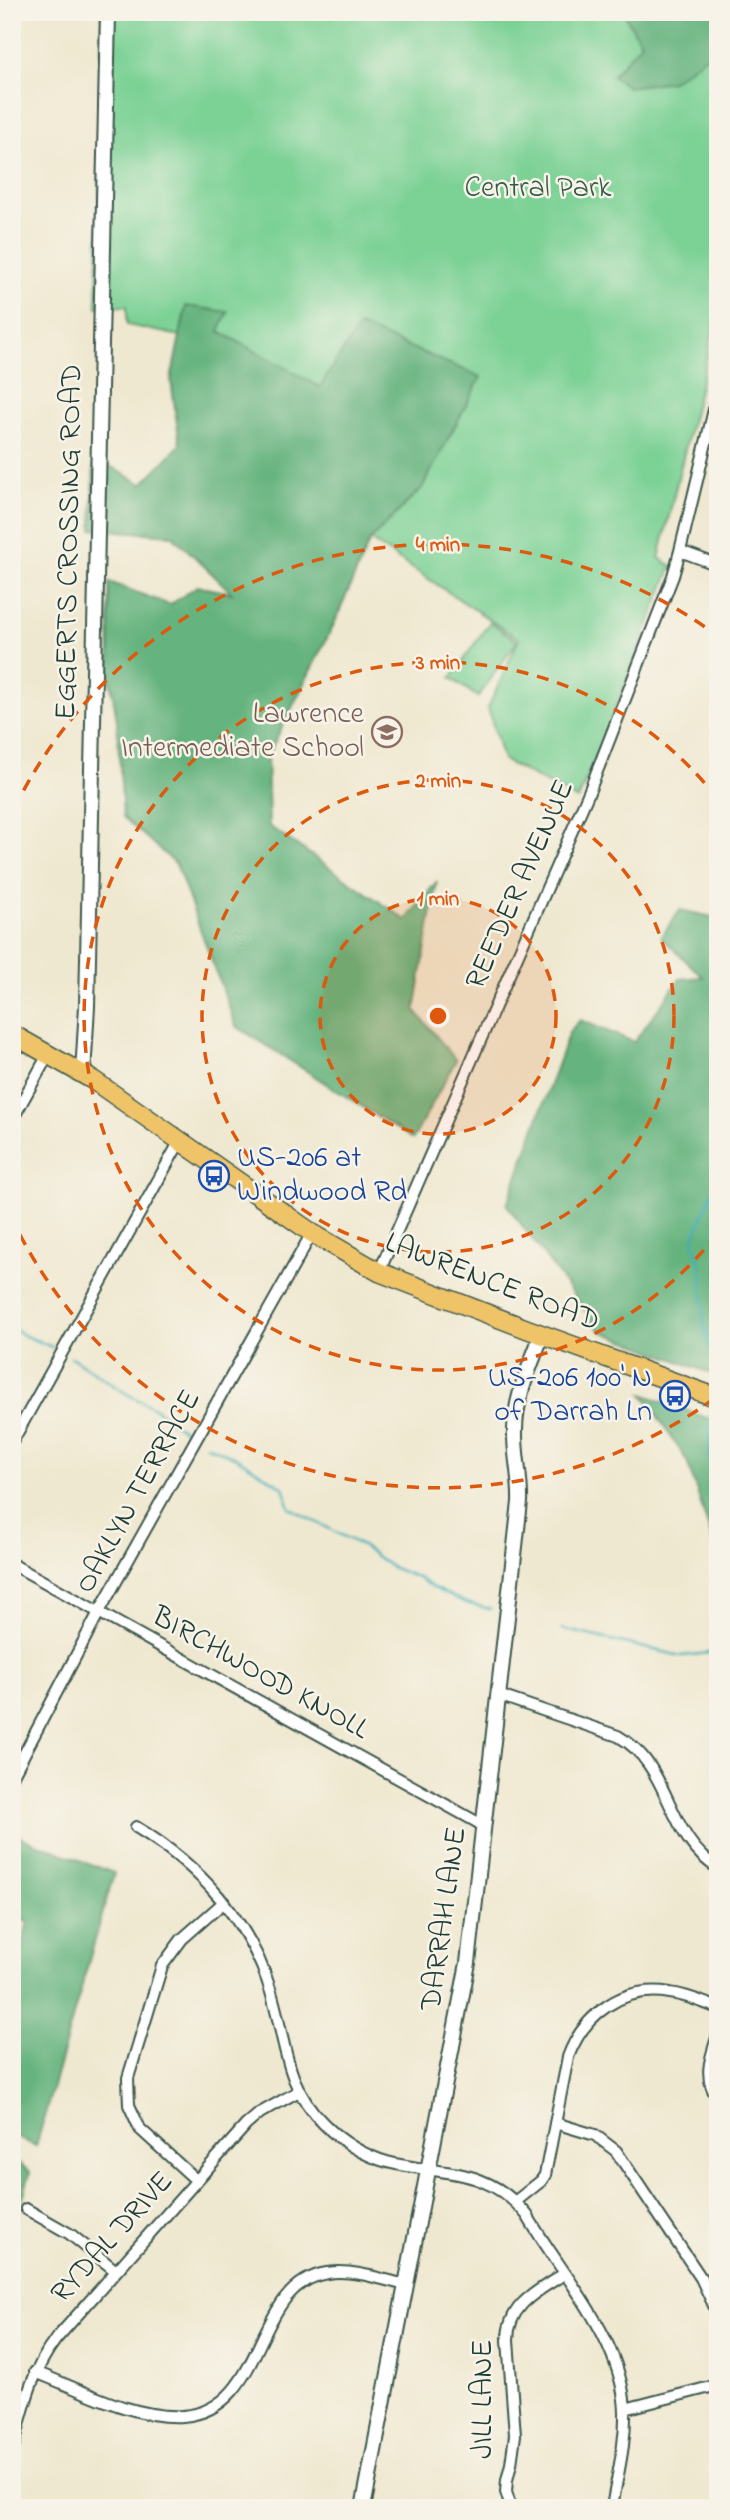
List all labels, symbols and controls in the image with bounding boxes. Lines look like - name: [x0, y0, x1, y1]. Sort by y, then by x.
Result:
- park label: Central Park: [464, 167, 612, 211]
- street label: EGGERTS CROSSING ROAD: [45, 364, 95, 720]
- text: 4 min: [416, 531, 460, 561]
- text: 3 min: [415, 649, 460, 679]
- place label: Lawrence Intermediate School: [121, 693, 365, 771]
- school or university icon: Lawrence Intermediate School: [370, 715, 404, 749]
- text: 2 min: [414, 767, 461, 797]
- street label: REEDER AVENUE: [455, 773, 587, 997]
- text: 1 min: [417, 885, 459, 915]
- centre of rings: [426, 1004, 450, 1028]
- place label: US-206 at Windwood Rd: [237, 1137, 407, 1215]
- bus stop icon: US-206 at Windwood Rd: [197, 1159, 231, 1193]
- street label: LAWRENCE ROAD: [378, 1222, 606, 1344]
- place label: US-206 100' N of Darrah Ln: [488, 1357, 652, 1435]
- bus stop icon: US-206 100' N of Darrah Ln: [658, 1379, 692, 1413]
- street label: OAKLYN TERRACE: [65, 1382, 213, 1602]
- street label: BIRCHWOOD KNOLL: [142, 1595, 378, 1753]
- street label: DARRAH LANE: [410, 1824, 480, 2015]
- street label: RYDAL DRIVE: [41, 2162, 185, 2314]
- street label: JILL LANE: [462, 2339, 506, 2459]

